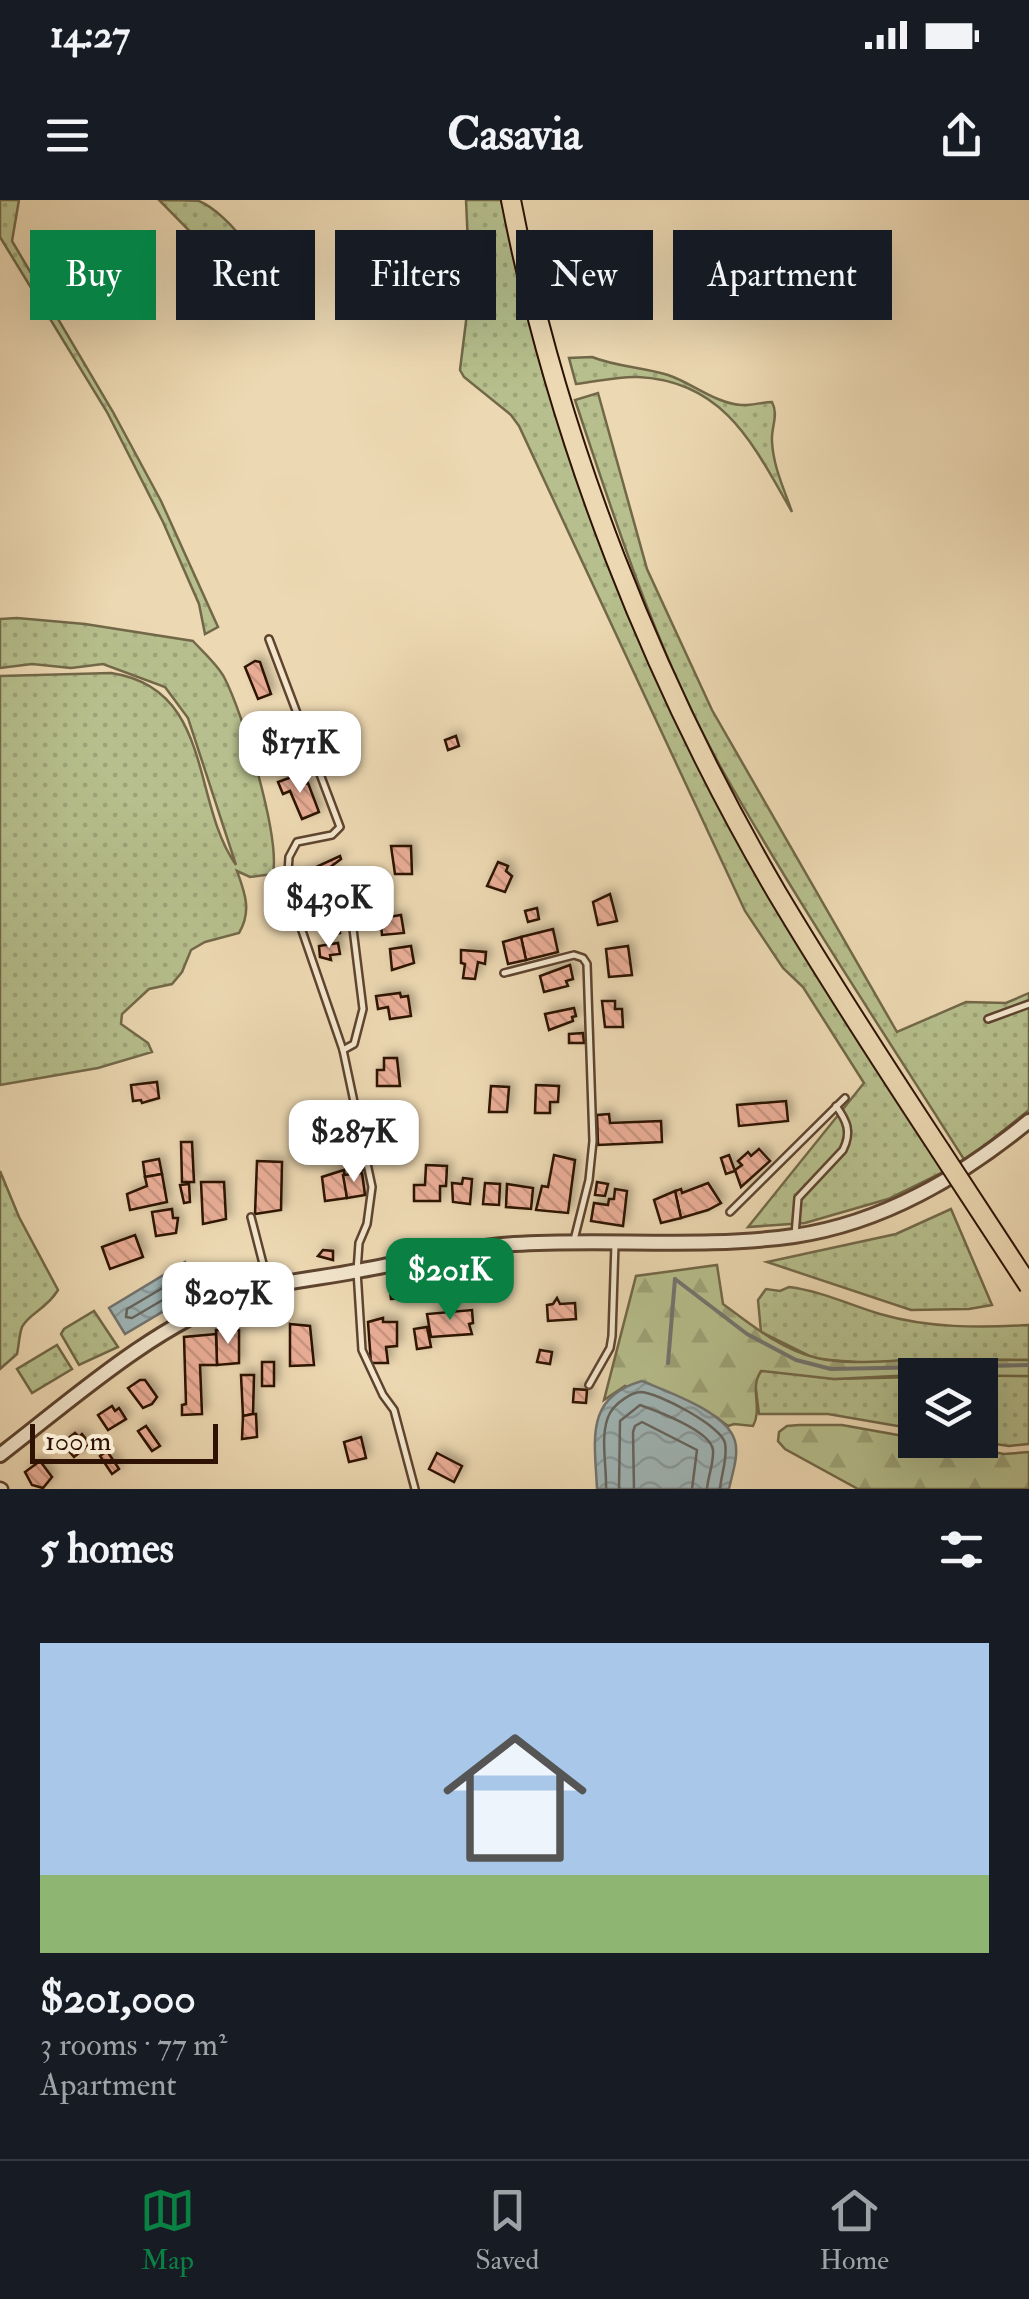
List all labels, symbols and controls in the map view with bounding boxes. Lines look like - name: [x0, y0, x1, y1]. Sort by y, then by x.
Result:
- text: 14:27: [50, 11, 130, 59]
- text: Casavia: [447, 107, 582, 163]
- icon: menu: [40, 108, 95, 163]
- icon: share: [934, 108, 989, 163]
- chip: Buy: [30, 230, 156, 320]
- chip: Rent: [176, 230, 315, 320]
- chip: Filters: [335, 230, 496, 320]
- chip: New: [516, 230, 653, 320]
- chip: Apartment: [673, 230, 892, 320]
- pin: $171K: [230, 711, 370, 796]
- text: $171K: [261, 723, 339, 763]
- pin: $430K: [259, 866, 399, 951]
- text: $430K: [286, 878, 372, 918]
- pin: $287K: [284, 1100, 424, 1185]
- text: $287K: [311, 1112, 397, 1152]
- pin: $201K: [380, 1238, 520, 1323]
- text: $201K: [408, 1250, 492, 1290]
- pin: $207K: [158, 1262, 298, 1347]
- text: $207K: [184, 1274, 272, 1314]
- map controls: [898, 1358, 998, 1458]
- button: layers: [898, 1358, 998, 1458]
- scale bar: [30, 1419, 218, 1464]
- text: 100 m: [45, 1424, 111, 1459]
- icon: filters: [934, 1522, 989, 1577]
- text: 5 homes: [40, 1523, 174, 1575]
- icon: home: [425, 1708, 605, 1888]
- text: $201,000: [40, 1973, 196, 2025]
- text: 3 rooms · 77 m²: [40, 2025, 227, 2065]
- text: Apartment: [40, 2065, 177, 2105]
- tab: Map: [140, 2183, 195, 2278]
- tab: Saved: [475, 2183, 539, 2278]
- tab: Home: [819, 2183, 889, 2278]

